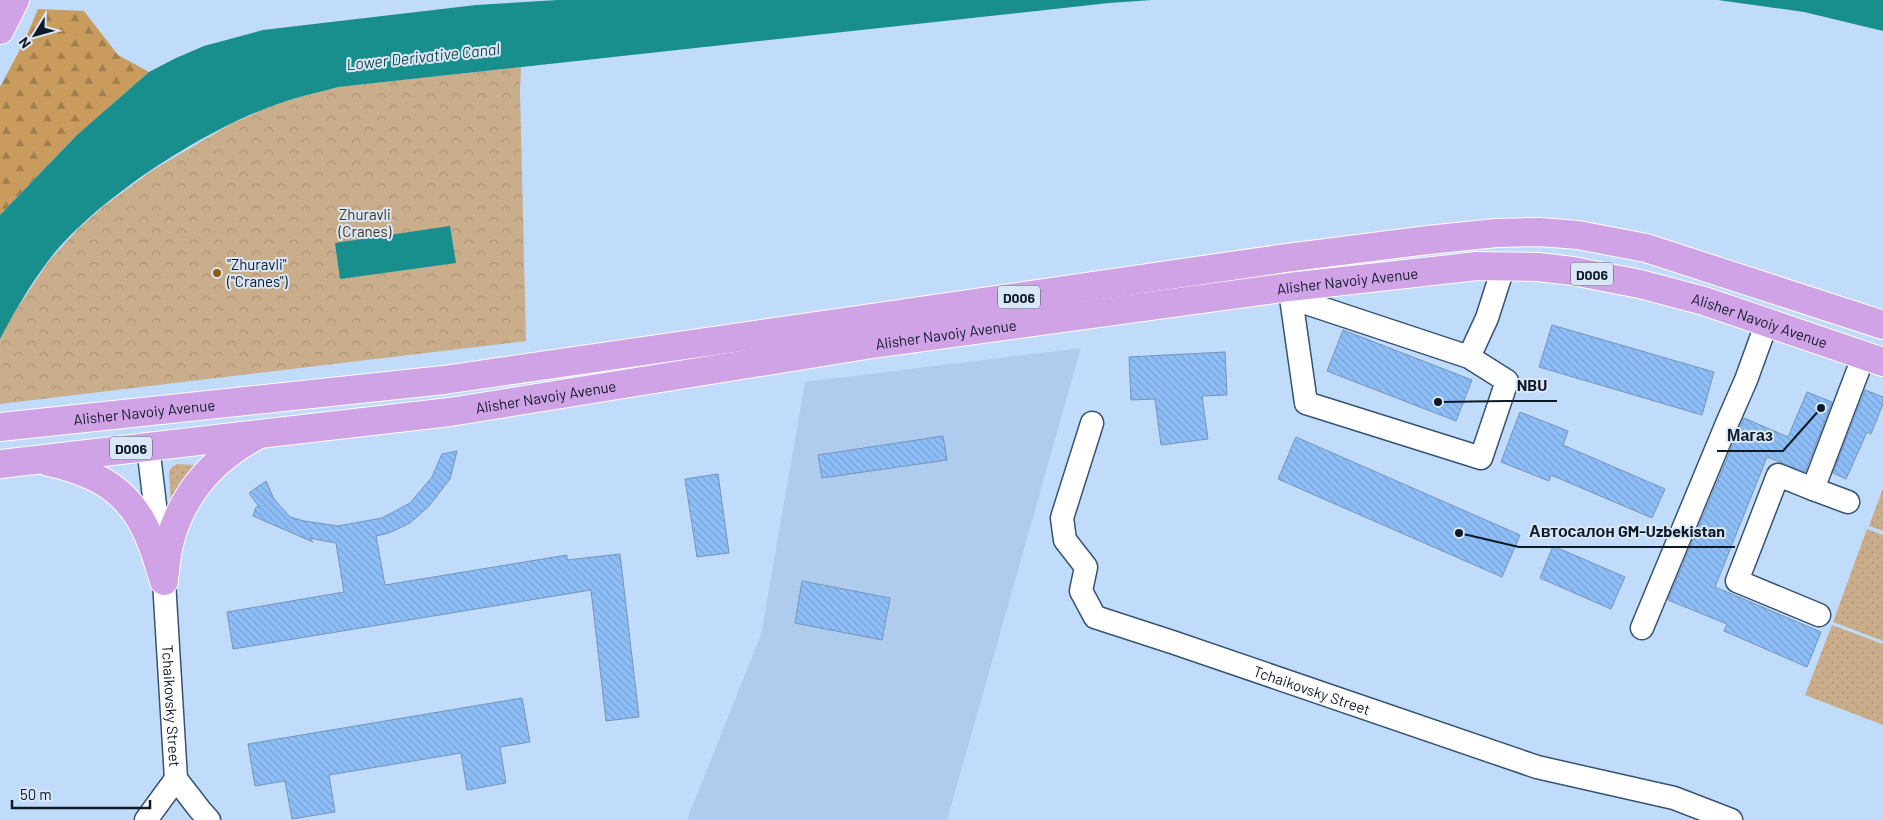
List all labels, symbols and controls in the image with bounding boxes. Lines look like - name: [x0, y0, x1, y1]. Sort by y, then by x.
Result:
- north arrow: [10, 10, 60, 60]
- text: N: [15, 34, 34, 52]
- water label: Lower Derivative Canal: [345, 38, 501, 74]
- park label: Zhuravli (Cranes): [337, 205, 392, 240]
- place label: "Zhuravli" ("Cranes"): [226, 255, 288, 290]
- road number: D006: [1571, 262, 1613, 286]
- street label: Alisher Navoiy Avenue: [1275, 264, 1419, 298]
- marker: "Zhuravli" ("Cranes"): [211, 267, 223, 279]
- road number: D006: [998, 286, 1040, 308]
- street label: Alisher Navoiy Avenue: [1690, 289, 1830, 351]
- street label: Alisher Navoiy Avenue: [874, 315, 1018, 353]
- callout: NBU: [1506, 370, 1557, 401]
- text: NBU: [1517, 375, 1547, 394]
- street label: Alisher Navoiy Avenue: [474, 376, 617, 417]
- street label: Alisher Navoiy Avenue: [72, 395, 216, 428]
- callout: Магаз: [1717, 420, 1783, 451]
- text: Магаз: [1727, 425, 1773, 444]
- road number: D006: [110, 436, 152, 459]
- callout: Автосалон GM-Uzbekistan: [1519, 516, 1735, 547]
- text: Автосалон GM-Uzbekistan: [1529, 521, 1725, 540]
- street label: Tchaikovsky Street: [159, 644, 184, 767]
- street label: Tchaikovsky Street: [1251, 662, 1373, 718]
- scale bar: [12, 778, 150, 810]
- text: 50 m: [20, 785, 52, 803]

